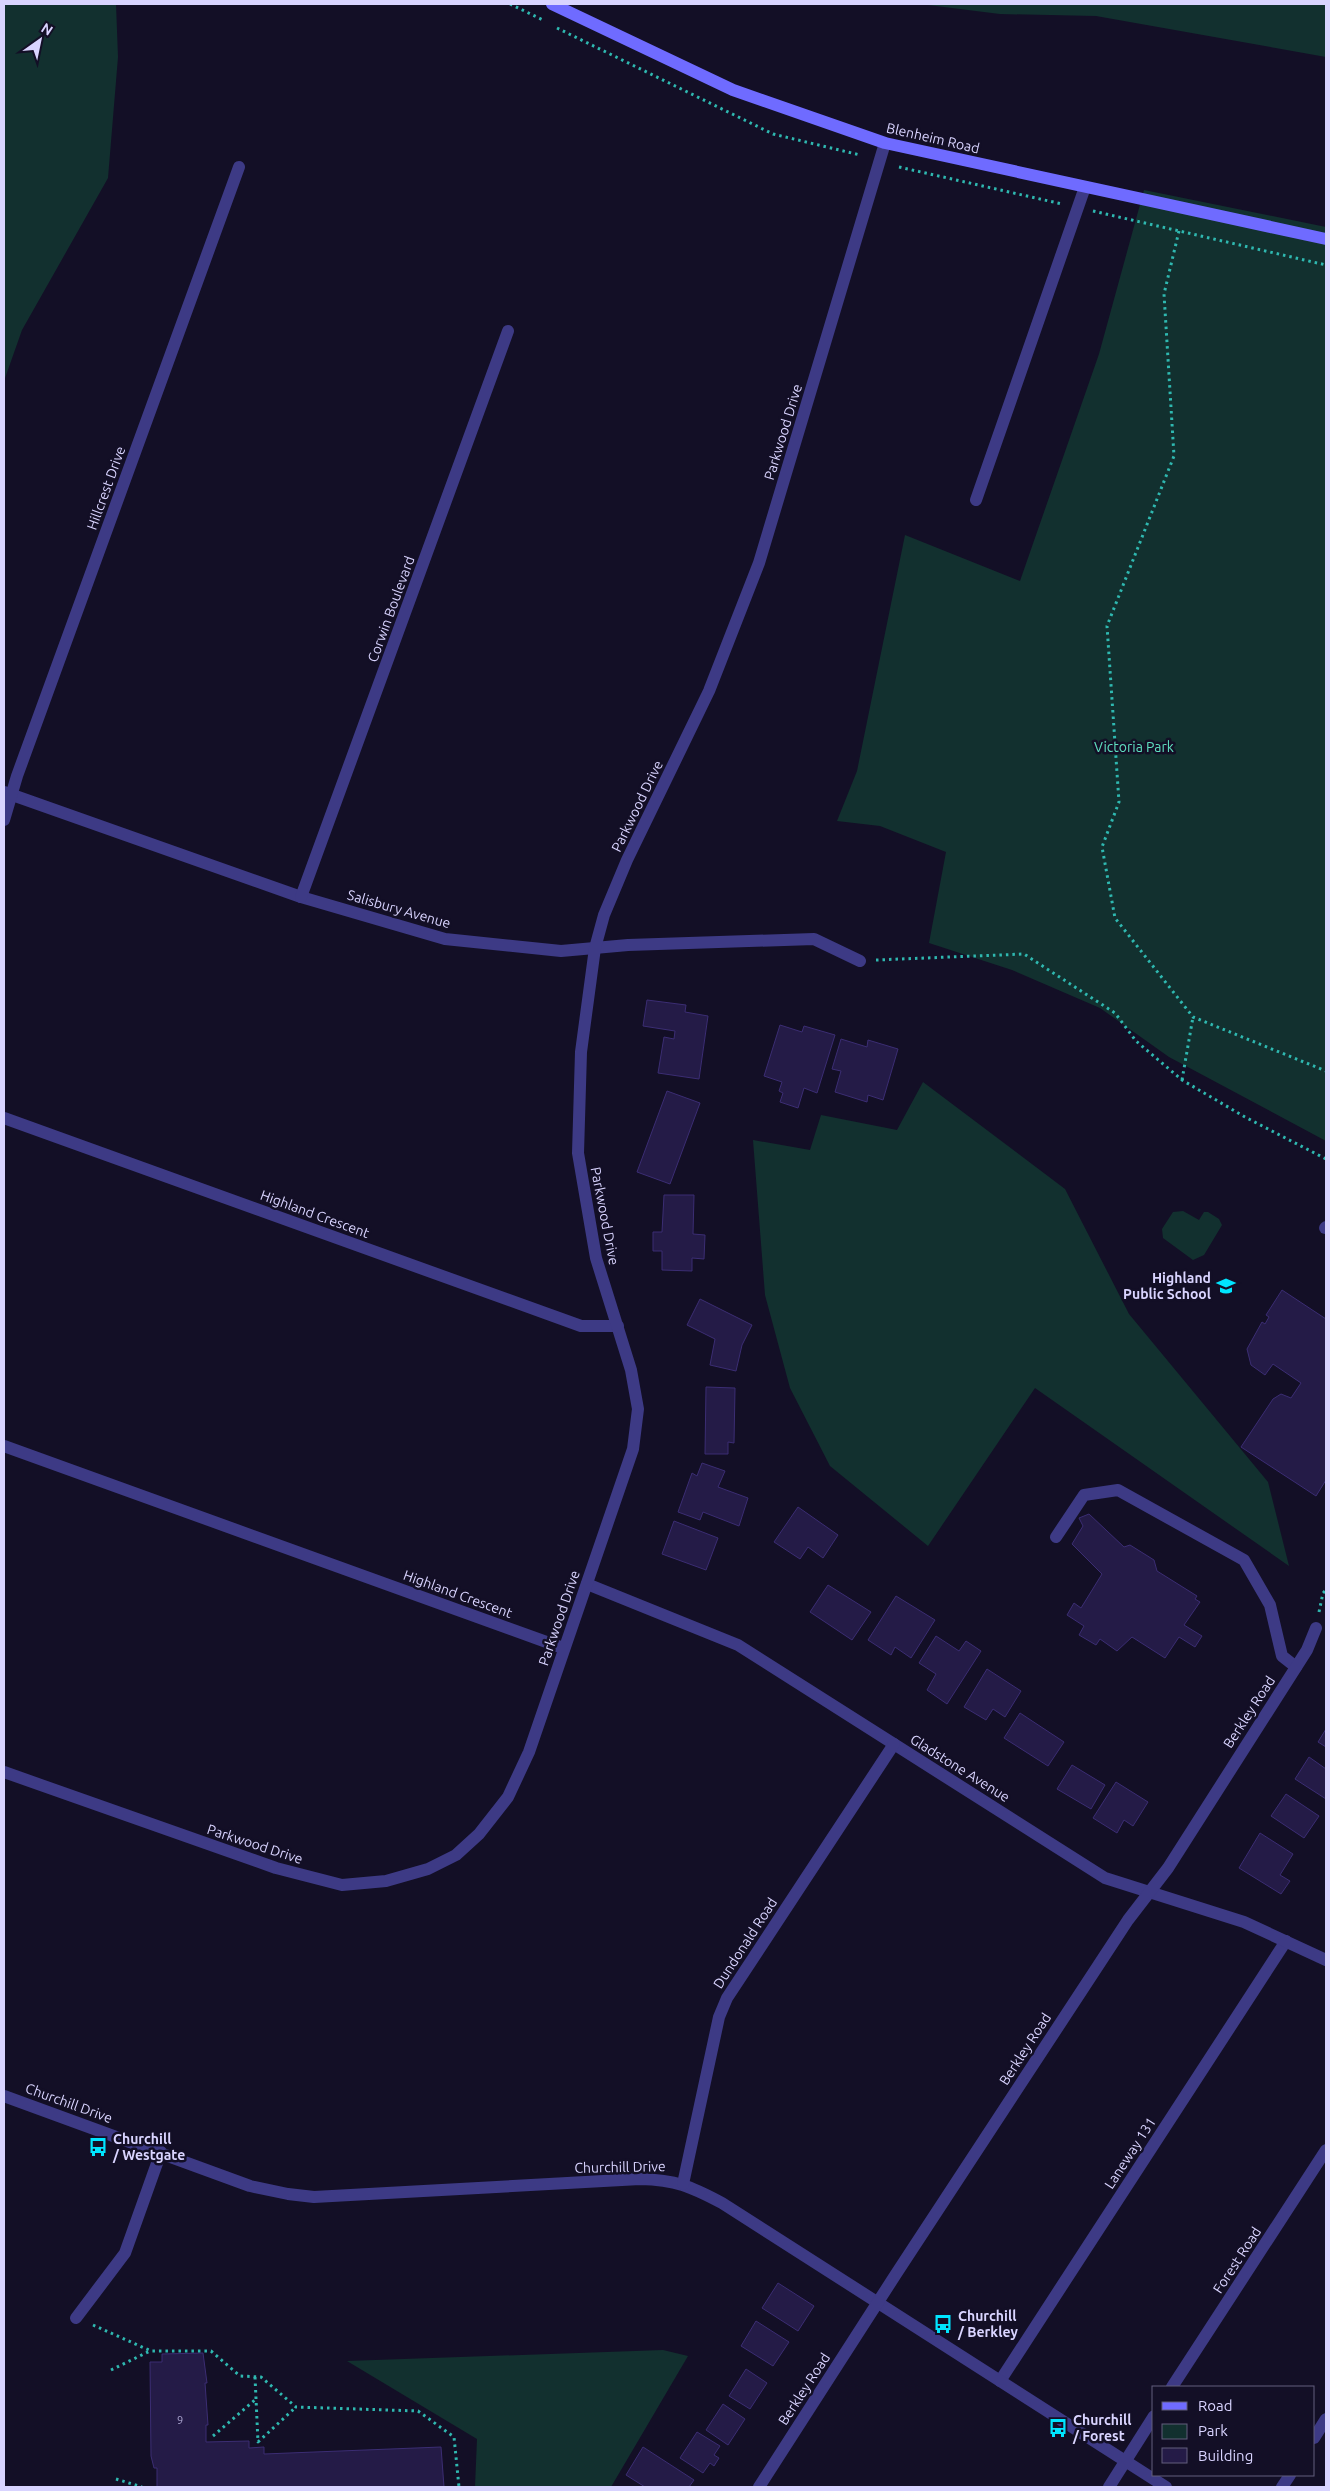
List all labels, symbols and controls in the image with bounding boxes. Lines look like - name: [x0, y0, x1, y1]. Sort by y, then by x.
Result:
- north arrow: [15, 15, 65, 65]
- text: N: [38, 20, 56, 39]
- street label: Blenheim Road: [885, 120, 981, 156]
- street label: Parkwood Drive: [761, 382, 805, 482]
- street label: Hillcrest Drive: [83, 444, 129, 532]
- street label: Corwin Boulevard: [364, 554, 418, 664]
- park label: Victoria Park: [1094, 739, 1174, 755]
- street label: Parkwood Drive: [608, 758, 666, 854]
- street label: Salisbury Avenue: [346, 887, 452, 931]
- street label: Parkwood Drive: [588, 1166, 622, 1266]
- street label: Highland Crescent: [258, 1187, 372, 1241]
- place label: Highland Public School: [1123, 1270, 1211, 1302]
- school or university icon: Highland Public School: [1215, 1275, 1237, 1297]
- street label: Highland Crescent: [401, 1567, 515, 1621]
- street label: Parkwood Drive: [535, 1568, 583, 1668]
- street label: Berkley Road: [1220, 1673, 1278, 1751]
- street label: Gladstone Avenue: [907, 1731, 1013, 1805]
- street label: Parkwood Drive: [205, 1821, 305, 1867]
- street label: Dundonald Road: [710, 1895, 780, 1991]
- street label: Berkley Road: [996, 2010, 1054, 2088]
- street label: Churchill Drive: [23, 2080, 115, 2126]
- street label: Laneway 131: [1101, 2114, 1159, 2192]
- place label: Churchill / Westgate: [112, 2131, 185, 2163]
- bus stop icon: Churchill / Westgate: [87, 2136, 109, 2158]
- street label: Churchill Drive: [574, 2158, 666, 2176]
- street label: Forest Road: [1210, 2224, 1264, 2296]
- place label: Churchill / Berkley: [957, 2308, 1018, 2340]
- bus stop icon: Churchill / Berkley: [932, 2313, 954, 2335]
- street label: Berkley Road: [775, 2350, 833, 2428]
- legend: [1152, 2386, 1315, 2476]
- text: Road: [1198, 2397, 1233, 2414]
- place label: Churchill / Forest: [1072, 2412, 1131, 2444]
- house number: 9: [177, 2414, 183, 2426]
- bus stop icon: Churchill / Forest: [1047, 2417, 1069, 2439]
- text: Park: [1198, 2422, 1228, 2439]
- text: Building: [1198, 2447, 1253, 2464]

